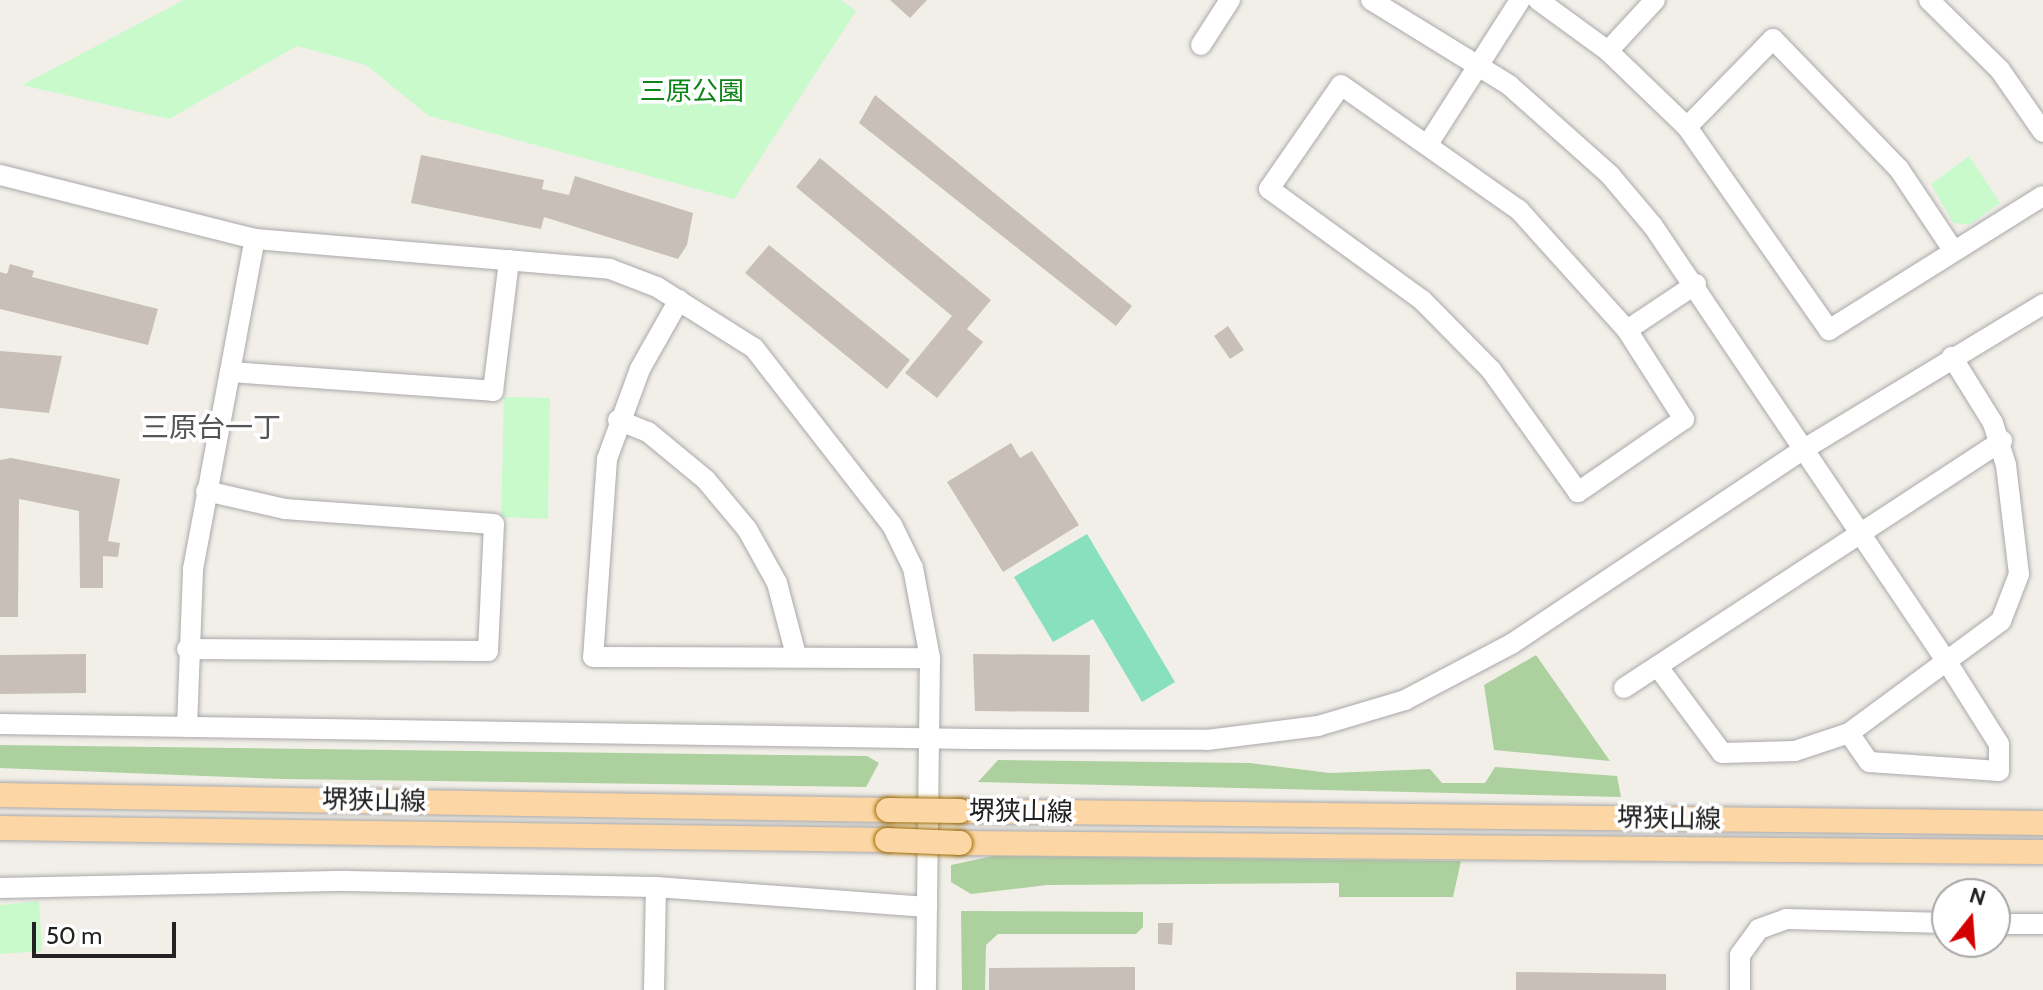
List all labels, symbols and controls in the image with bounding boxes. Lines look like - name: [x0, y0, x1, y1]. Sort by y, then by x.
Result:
- park label: 三原公園: [640, 76, 744, 108]
- district label: 三原台一丁: [141, 410, 281, 444]
- street label: 堺狭山線: [322, 784, 426, 818]
- street label: 堺狭山線: [969, 795, 1073, 829]
- street label: 堺狭山線: [1617, 802, 1721, 836]
- north arrow: [1931, 878, 2011, 958]
- text: N: [1966, 881, 1989, 912]
- scale bar: [36, 906, 180, 956]
- text: 50 m: [46, 921, 102, 950]

